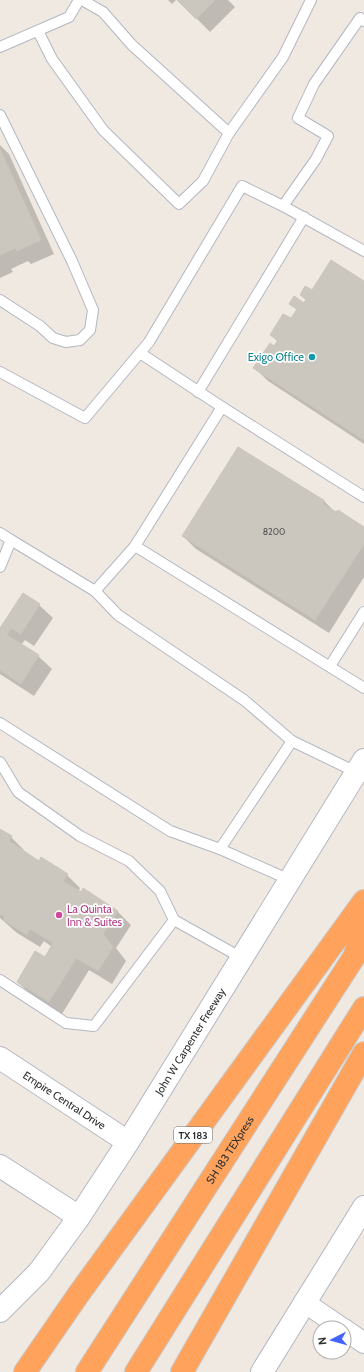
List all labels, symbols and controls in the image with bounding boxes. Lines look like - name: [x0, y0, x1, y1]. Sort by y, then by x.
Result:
- place label: Exigo Office: [248, 350, 304, 364]
- marker: Exigo Office: [307, 352, 317, 362]
- house number: 8200: [263, 526, 285, 537]
- place label: La Quinta Inn & Suites: [67, 902, 122, 929]
- marker: La Quinta Inn & Suites: [54, 910, 64, 920]
- street label: John W Carpenter Freeway: [151, 985, 229, 1098]
- street label: Empire Central Drive: [20, 1068, 109, 1133]
- street label: SH 183 TEXpress: [203, 1113, 257, 1187]
- road number: TX 183: [174, 1127, 212, 1143]
- north arrow: [312, 1320, 352, 1360]
- text: N: [315, 1336, 329, 1346]

